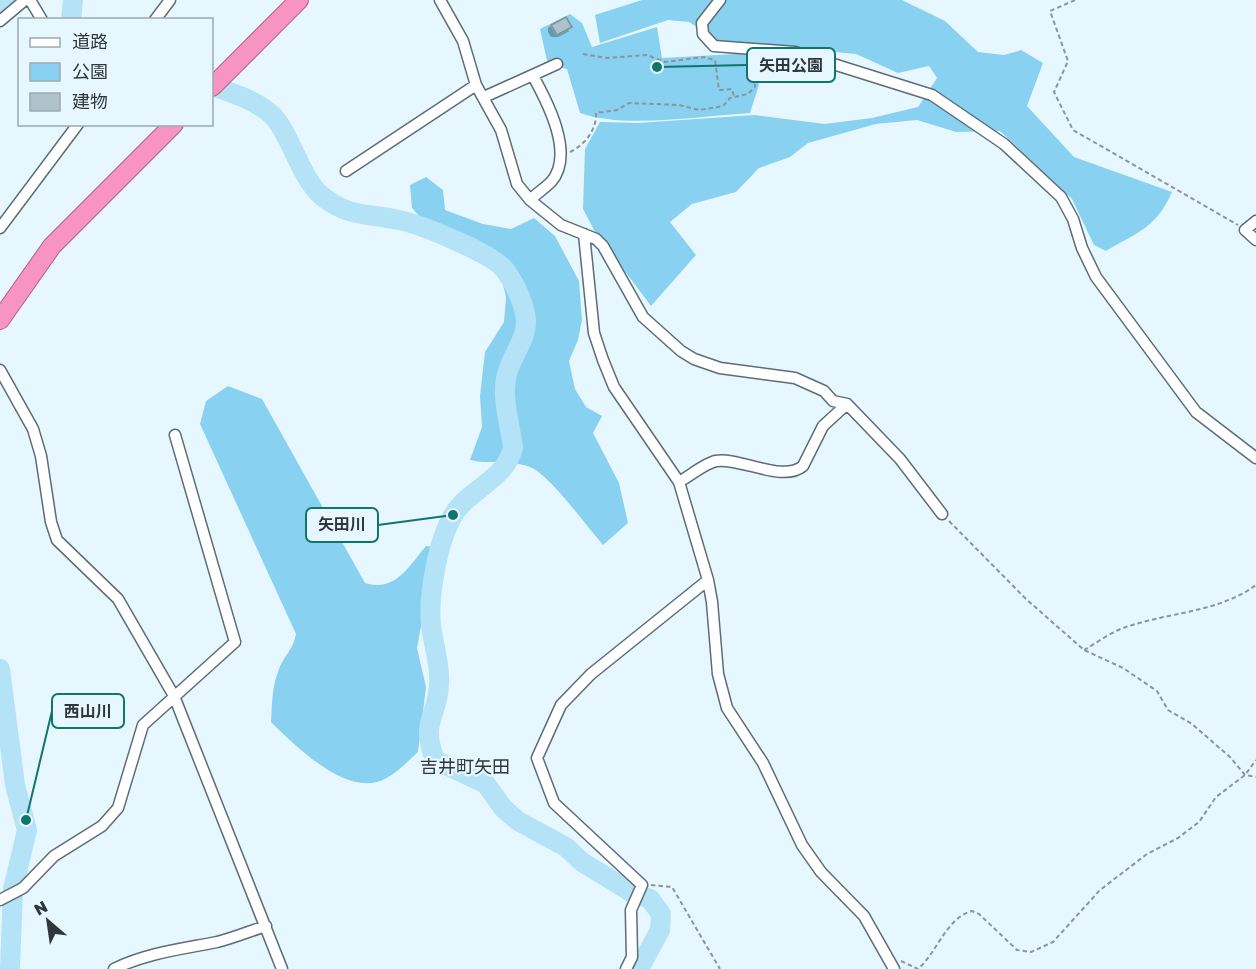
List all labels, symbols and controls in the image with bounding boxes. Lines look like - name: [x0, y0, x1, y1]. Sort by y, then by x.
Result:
- legend: [18, 18, 213, 126]
- text: 道路: [72, 30, 108, 52]
- callout: 矢田公園: [747, 48, 835, 82]
- text: 矢田公園: [759, 55, 823, 75]
- text: 公園: [72, 60, 108, 82]
- text: 建物: [72, 90, 108, 112]
- callout: 矢田川: [306, 508, 378, 542]
- text: 矢田川: [318, 514, 366, 534]
- callout: 西山川: [52, 694, 124, 728]
- text: 西山川: [64, 701, 112, 721]
- district label: 吉井町矢田: [420, 755, 510, 777]
- north arrow: [18, 891, 78, 951]
- text: N: [31, 896, 51, 920]

